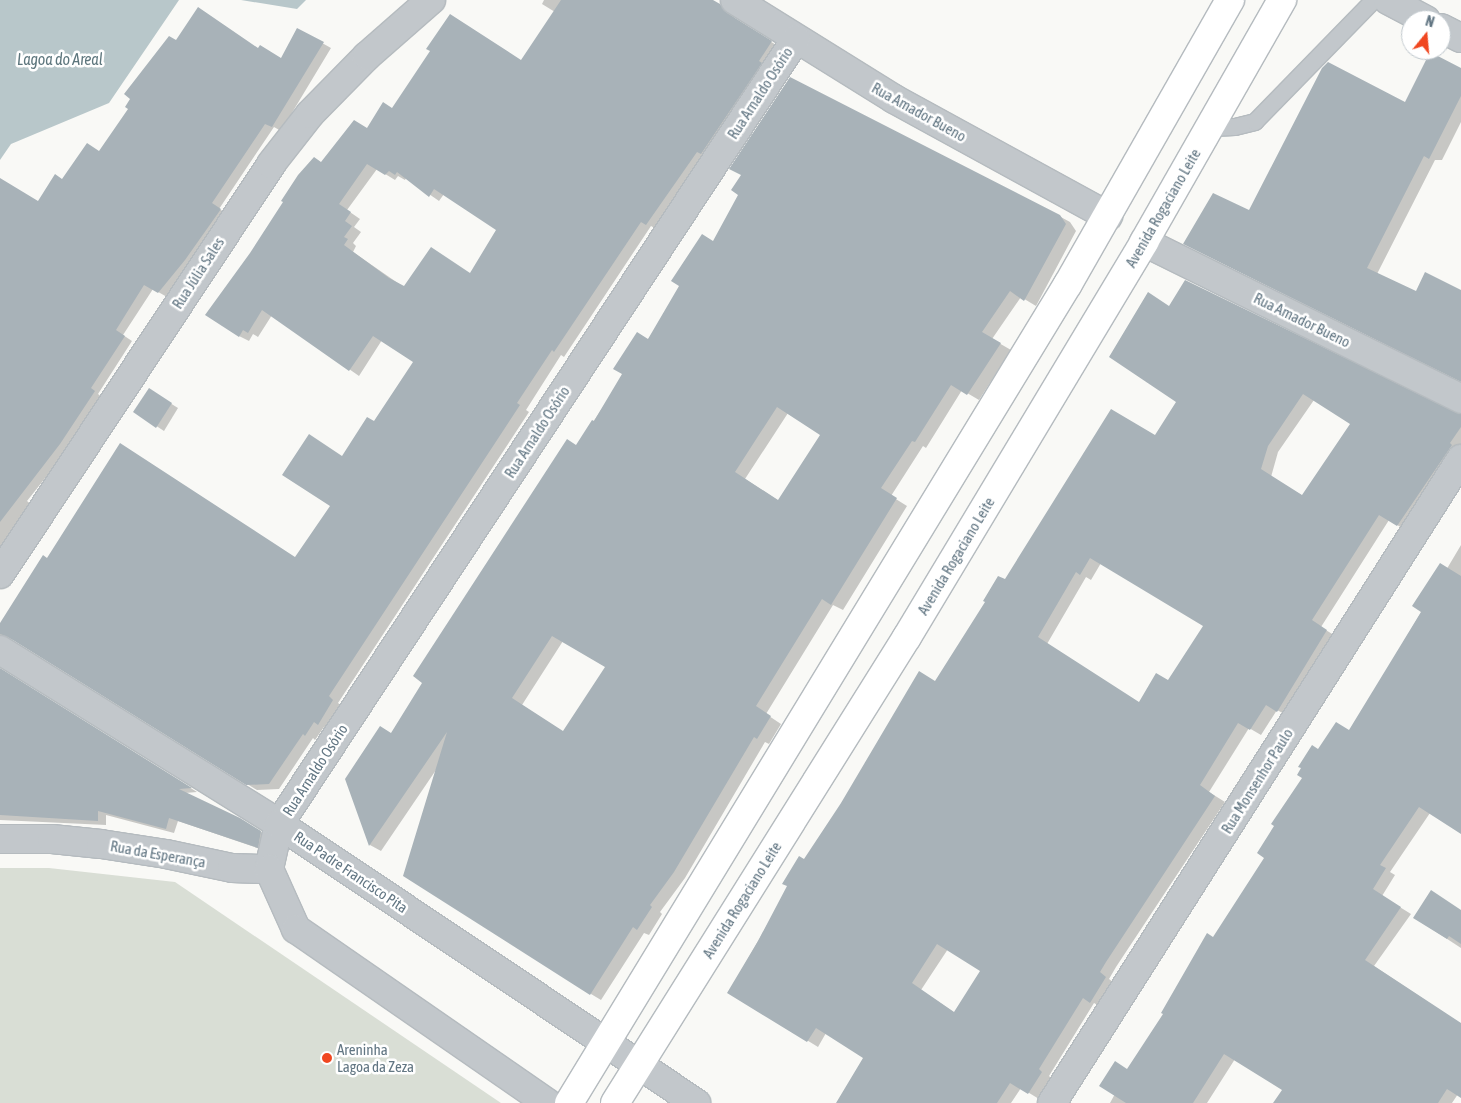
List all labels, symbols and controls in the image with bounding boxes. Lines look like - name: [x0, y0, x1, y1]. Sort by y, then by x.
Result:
- north arrow: [1401, 10, 1451, 60]
- text: N: [1424, 13, 1436, 30]
- street label: Rua Arnaldo Osório: [724, 44, 796, 142]
- water label: Lagoa do Areal: [17, 49, 103, 69]
- street label: Rua Amador Bueno: [869, 79, 969, 145]
- street label: Avenida Rogaciano Leite: [1122, 145, 1204, 271]
- street label: Rua Júlia Sales: [168, 234, 228, 312]
- street label: Rua Amador Bueno: [1251, 289, 1353, 351]
- street label: Rua Arnaldo Osório: [501, 383, 573, 481]
- street label: Avenida Rogaciano Leite: [914, 494, 998, 618]
- street label: Rua Arnaldo Osório: [279, 721, 351, 819]
- street label: Rua Monsenhor Paulo: [1217, 725, 1297, 837]
- street label: Rua Padre Francisco Pita: [291, 827, 411, 917]
- street label: Rua da Esperança: [109, 837, 207, 871]
- street label: Avenida Rogaciano Leite: [699, 838, 785, 962]
- place label: Areninha Lagoa da Zeza: [337, 1040, 414, 1075]
- marker: Areninha Lagoa da Zeza: [321, 1052, 333, 1064]

